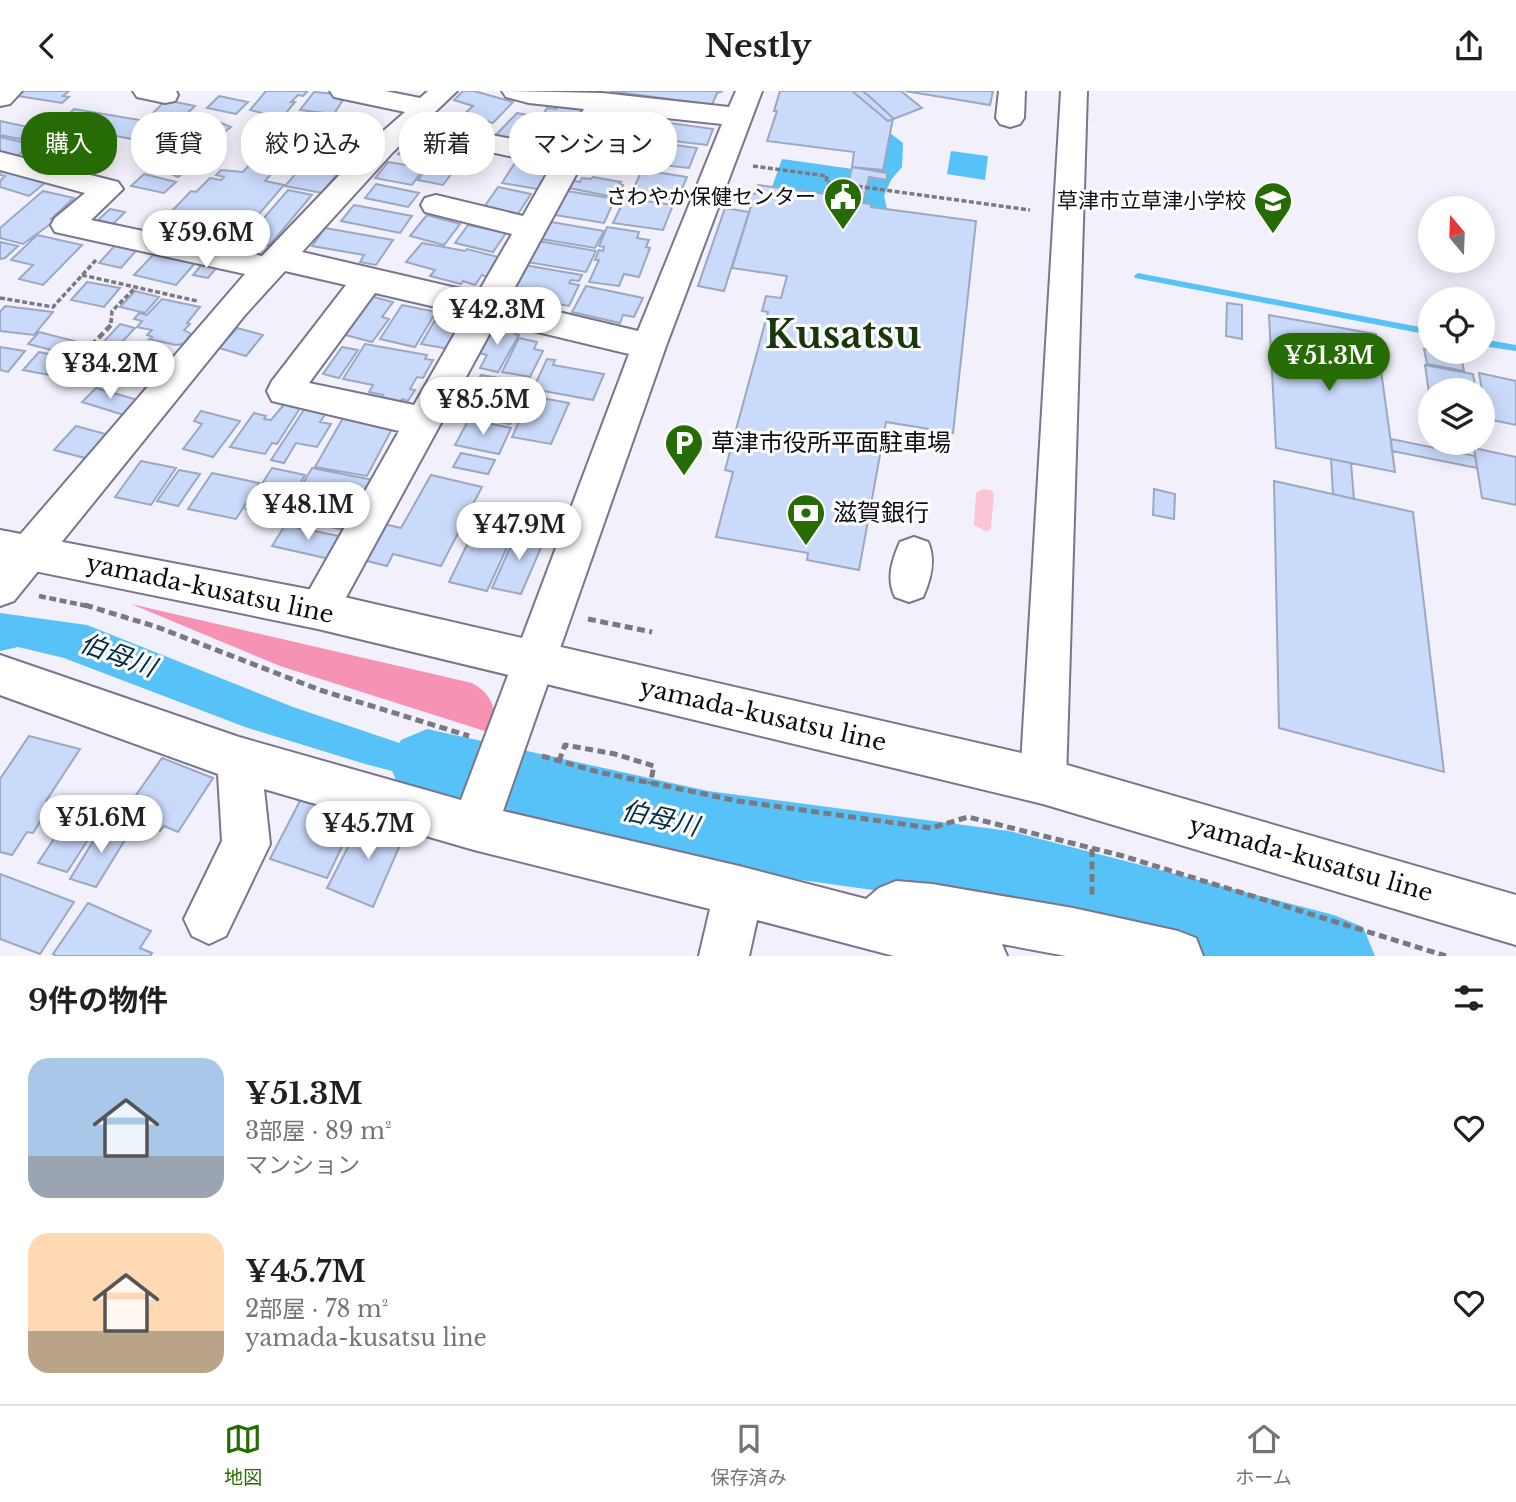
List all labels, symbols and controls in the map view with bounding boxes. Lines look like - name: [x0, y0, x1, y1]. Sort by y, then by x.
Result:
- text: Nestly: [705, 26, 811, 66]
- icon: back: [28, 27, 66, 65]
- icon: share: [1450, 27, 1488, 65]
- chip: 購入: [21, 112, 117, 175]
- chip: 賃貸: [131, 112, 227, 175]
- chip: 絞り込み: [241, 112, 385, 175]
- chip: 新着: [399, 112, 495, 175]
- chip: マンション: [509, 112, 677, 175]
- public building icon: さわやか保健センター: [822, 176, 864, 231]
- school or university icon: 草津市立草津小学校: [1252, 180, 1294, 235]
- place label: さわやか保健センター: [606, 184, 816, 210]
- place label: 草津市立草津小学校: [1057, 188, 1246, 214]
- north arrow: [1418, 196, 1494, 273]
- map controls: [1418, 196, 1495, 455]
- pin: ¥59.6M: [149, 211, 263, 270]
- text: ¥59.6M: [158, 219, 254, 247]
- pin: ¥42.3M: [440, 287, 554, 347]
- button: locate: [1418, 287, 1495, 364]
- text: ¥42.3M: [449, 296, 545, 324]
- district label: Kusatsu: [765, 311, 921, 358]
- pin: ¥51.3M: [1272, 334, 1386, 393]
- pin: ¥34.2M: [53, 341, 167, 401]
- text: ¥51.3M: [1284, 342, 1374, 370]
- text: ¥34.2M: [62, 350, 158, 378]
- pin: ¥85.5M: [426, 377, 540, 437]
- button: layers: [1418, 378, 1495, 455]
- text: ¥85.5M: [436, 386, 530, 414]
- parking icon: 草津市役所平面駐車場: [663, 422, 705, 477]
- place label: 草津市役所平面駐車場: [711, 428, 951, 457]
- pin: ¥48.1M: [251, 483, 365, 542]
- text: ¥48.1M: [262, 491, 354, 519]
- bank icon: 滋賀銀行: [785, 492, 827, 547]
- place label: 滋賀銀行: [833, 498, 929, 527]
- pin: ¥47.9M: [462, 503, 576, 562]
- text: ¥47.9M: [472, 511, 566, 539]
- street label: yamada-kusatsu line: [84, 548, 337, 629]
- water label: 伯母川: [76, 627, 163, 684]
- street label: yamada-kusatsu line: [637, 672, 889, 757]
- water label: 伯母川: [618, 794, 705, 843]
- pin: ¥51.6M: [44, 795, 158, 855]
- pin: ¥45.7M: [311, 801, 425, 861]
- text: ¥51.6M: [56, 804, 146, 832]
- text: ¥45.7M: [322, 810, 414, 838]
- street label: yamada-kusatsu line: [1186, 810, 1436, 907]
- icon: filters: [1450, 979, 1488, 1017]
- text: 9件の物件: [28, 982, 168, 1019]
- text: ¥51.3M: [245, 1075, 363, 1112]
- icon: home: [84, 1086, 168, 1170]
- icon: heart: [1450, 1109, 1488, 1147]
- text: 3部屋 · 89 m²: [245, 1117, 392, 1145]
- text: マンション: [245, 1151, 360, 1179]
- text: ¥45.7M: [245, 1253, 366, 1290]
- icon: home: [84, 1261, 168, 1345]
- icon: heart: [1450, 1284, 1488, 1322]
- text: 2部屋 · 78 m²: [245, 1295, 388, 1323]
- text: yamada-kusatsu line: [245, 1324, 487, 1352]
- tab: 地図: [224, 1420, 262, 1489]
- tab: 保存済み: [711, 1420, 787, 1489]
- tab: ホーム: [1235, 1420, 1292, 1489]

